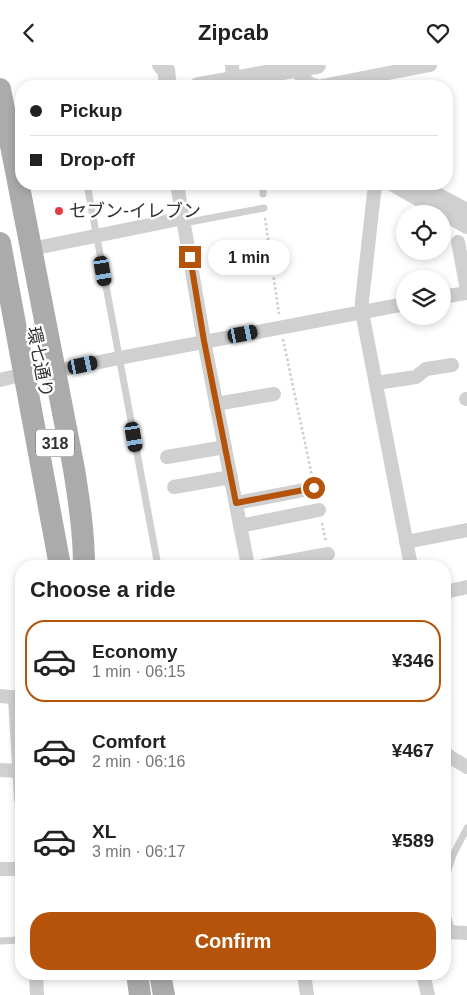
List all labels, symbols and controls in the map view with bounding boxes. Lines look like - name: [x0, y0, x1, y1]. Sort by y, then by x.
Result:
- icon: back: [15, 19, 43, 47]
- icon: heart: [424, 19, 452, 47]
- text: Zipcab: [198, 20, 269, 45]
- text: Pickup: [60, 100, 122, 121]
- text: Drop-off: [60, 149, 135, 170]
- place label: セブン-イレブン: [69, 201, 201, 221]
- marker: セブン-イレブン: [53, 205, 65, 217]
- map controls: [396, 205, 451, 325]
- button: locate: [396, 205, 451, 260]
- callout: 1 min: [208, 239, 290, 275]
- route end: [179, 246, 201, 268]
- text: 1 min: [228, 249, 270, 266]
- car: [93, 255, 112, 287]
- button: layers: [396, 270, 451, 325]
- car: [226, 324, 259, 344]
- street label: 環七通り: [23, 325, 57, 399]
- car: [66, 355, 99, 375]
- car: [124, 421, 143, 453]
- road number: 318: [36, 429, 74, 457]
- route start: [303, 477, 325, 499]
- text: Choose a ride: [30, 577, 175, 602]
- icon: car: [32, 639, 77, 684]
- text: Economy: [92, 641, 178, 662]
- text: ¥346: [392, 650, 434, 671]
- text: 1 min · 06:15: [92, 663, 185, 680]
- icon: car: [32, 729, 77, 774]
- text: Comfort: [92, 731, 166, 752]
- text: ¥467: [392, 740, 434, 761]
- text: 2 min · 06:16: [92, 753, 185, 770]
- icon: car: [32, 819, 77, 864]
- text: XL: [92, 821, 116, 842]
- text: ¥589: [392, 830, 434, 851]
- text: 3 min · 06:17: [92, 843, 185, 860]
- button: Confirm: [30, 912, 436, 970]

